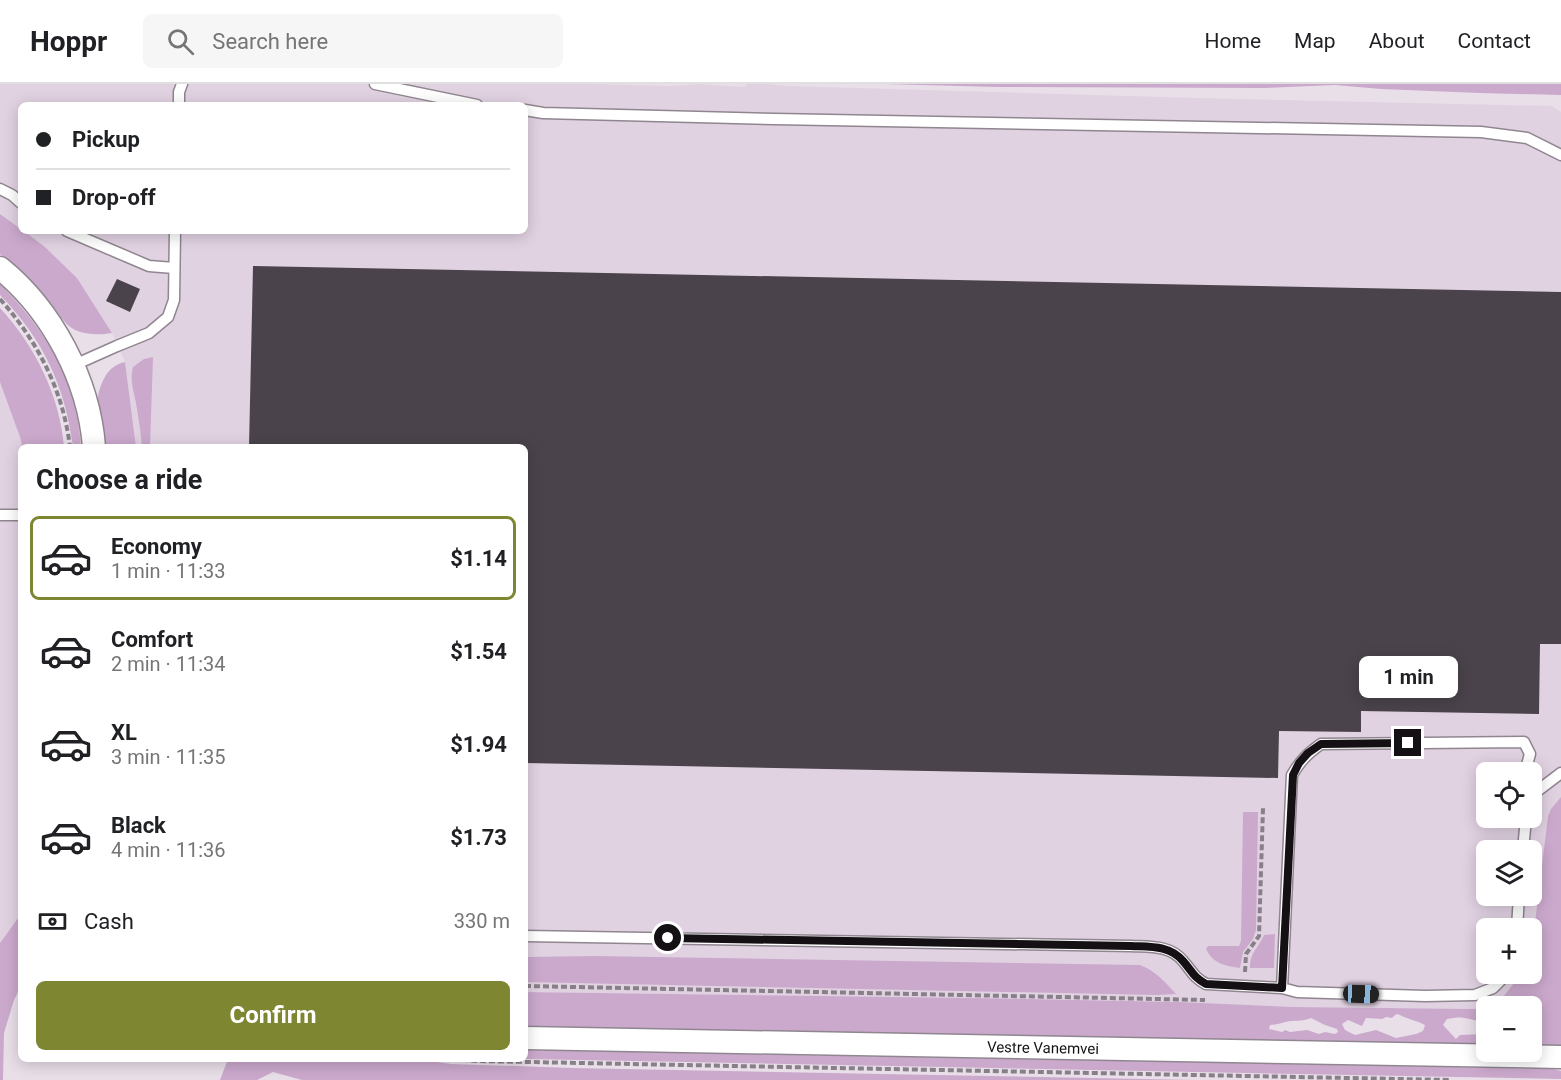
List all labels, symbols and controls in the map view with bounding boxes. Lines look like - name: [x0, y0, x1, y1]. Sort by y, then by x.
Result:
- search box: [143, 14, 563, 68]
- text: Hoppr: [30, 25, 107, 58]
- icon: search: [164, 25, 197, 58]
- text: Search here: [212, 29, 328, 54]
- text: Home: [1205, 29, 1261, 53]
- text: Map: [1294, 29, 1336, 53]
- text: About: [1369, 29, 1425, 53]
- text: Contact: [1458, 29, 1531, 53]
- text: Pickup: [72, 127, 140, 152]
- text: Drop-off: [72, 185, 156, 210]
- text: Choose a ride: [36, 464, 202, 496]
- icon: car: [39, 531, 93, 585]
- text: Economy: [111, 534, 202, 559]
- text: $1.14: [450, 546, 507, 571]
- text: 1 min · 11:33: [111, 559, 226, 583]
- icon: car: [39, 624, 93, 678]
- text: Comfort: [111, 627, 193, 652]
- text: $1.54: [450, 639, 507, 664]
- text: 2 min · 11:34: [111, 652, 226, 676]
- callout: 1 min: [1358, 656, 1458, 698]
- text: 1 min: [1383, 665, 1434, 689]
- icon: car: [39, 717, 93, 771]
- text: XL: [111, 720, 137, 745]
- route end: [1394, 729, 1421, 756]
- text: $1.94: [450, 732, 507, 757]
- text: 3 min · 11:35: [111, 745, 226, 769]
- map controls: [1476, 762, 1542, 1062]
- button: locate: [1476, 762, 1542, 828]
- icon: car: [39, 810, 93, 864]
- text: Black: [111, 813, 166, 838]
- text: $1.73: [450, 825, 507, 850]
- text: 4 min · 11:36: [111, 838, 226, 862]
- button: layers: [1476, 840, 1542, 906]
- icon: cash: [36, 905, 69, 938]
- text: Cash: [84, 909, 134, 934]
- text: 330 m: [454, 909, 510, 933]
- button: +: [1476, 918, 1542, 984]
- route start: [654, 924, 681, 951]
- button: Confirm: [36, 981, 510, 1050]
- car: [1343, 984, 1379, 1004]
- button: −: [1476, 996, 1542, 1062]
- street label: Vestre Vanemvei: [987, 1038, 1099, 1058]

